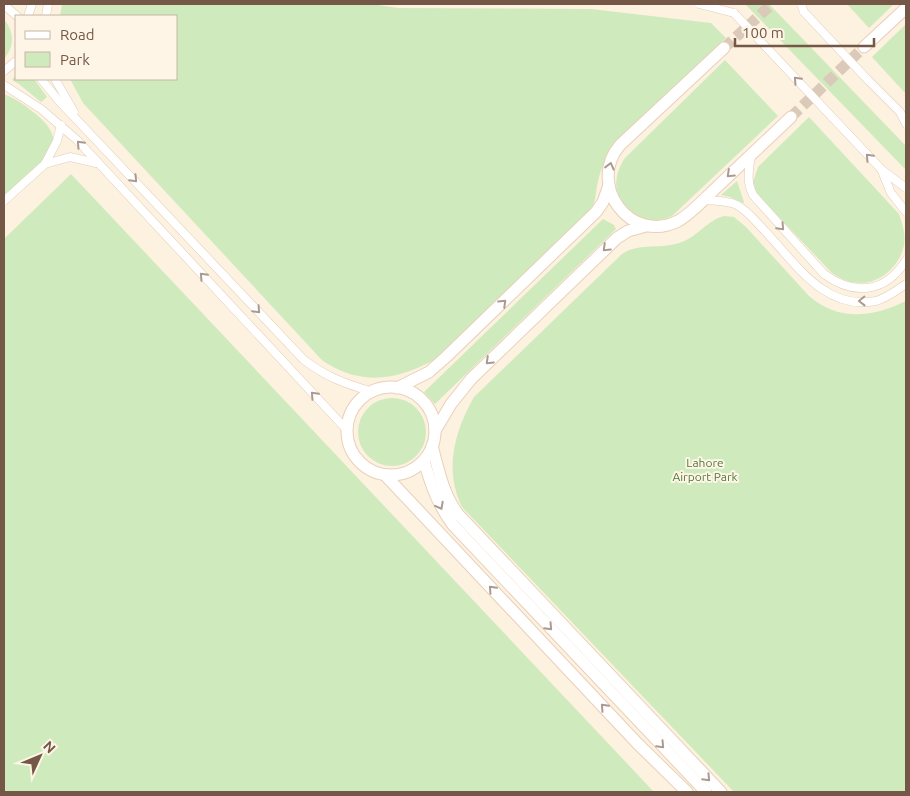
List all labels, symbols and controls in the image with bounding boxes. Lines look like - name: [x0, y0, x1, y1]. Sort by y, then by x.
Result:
- legend: [15, 15, 178, 80]
- scale bar: [735, 15, 874, 47]
- text: 100 m: [742, 24, 784, 41]
- text: Road: [60, 26, 95, 43]
- text: Park: [60, 51, 90, 68]
- one-way arrow: [794, 77, 803, 86]
- one-way arrow: [77, 141, 86, 150]
- one-way arrow: [866, 153, 875, 162]
- one-way arrow: [604, 162, 615, 171]
- one-way arrow: [727, 168, 736, 177]
- one-way arrow: [128, 173, 137, 182]
- one-way arrow: [775, 221, 784, 230]
- one-way arrow: [603, 242, 612, 251]
- one-way arrow: [200, 273, 209, 282]
- one-way arrow: [858, 296, 866, 306]
- one-way arrow: [497, 300, 506, 309]
- one-way arrow: [251, 304, 260, 313]
- one-way arrow: [486, 355, 495, 364]
- one-way arrow: [311, 391, 320, 400]
- park label: Lahore Airport Park: [672, 456, 738, 483]
- one-way arrow: [434, 501, 444, 510]
- one-way arrow: [489, 586, 498, 595]
- one-way arrow: [543, 621, 552, 630]
- one-way arrow: [601, 704, 610, 713]
- north arrow: [15, 731, 65, 781]
- text: N: [40, 738, 59, 756]
- one-way arrow: [655, 739, 664, 748]
- one-way arrow: [701, 772, 710, 781]

